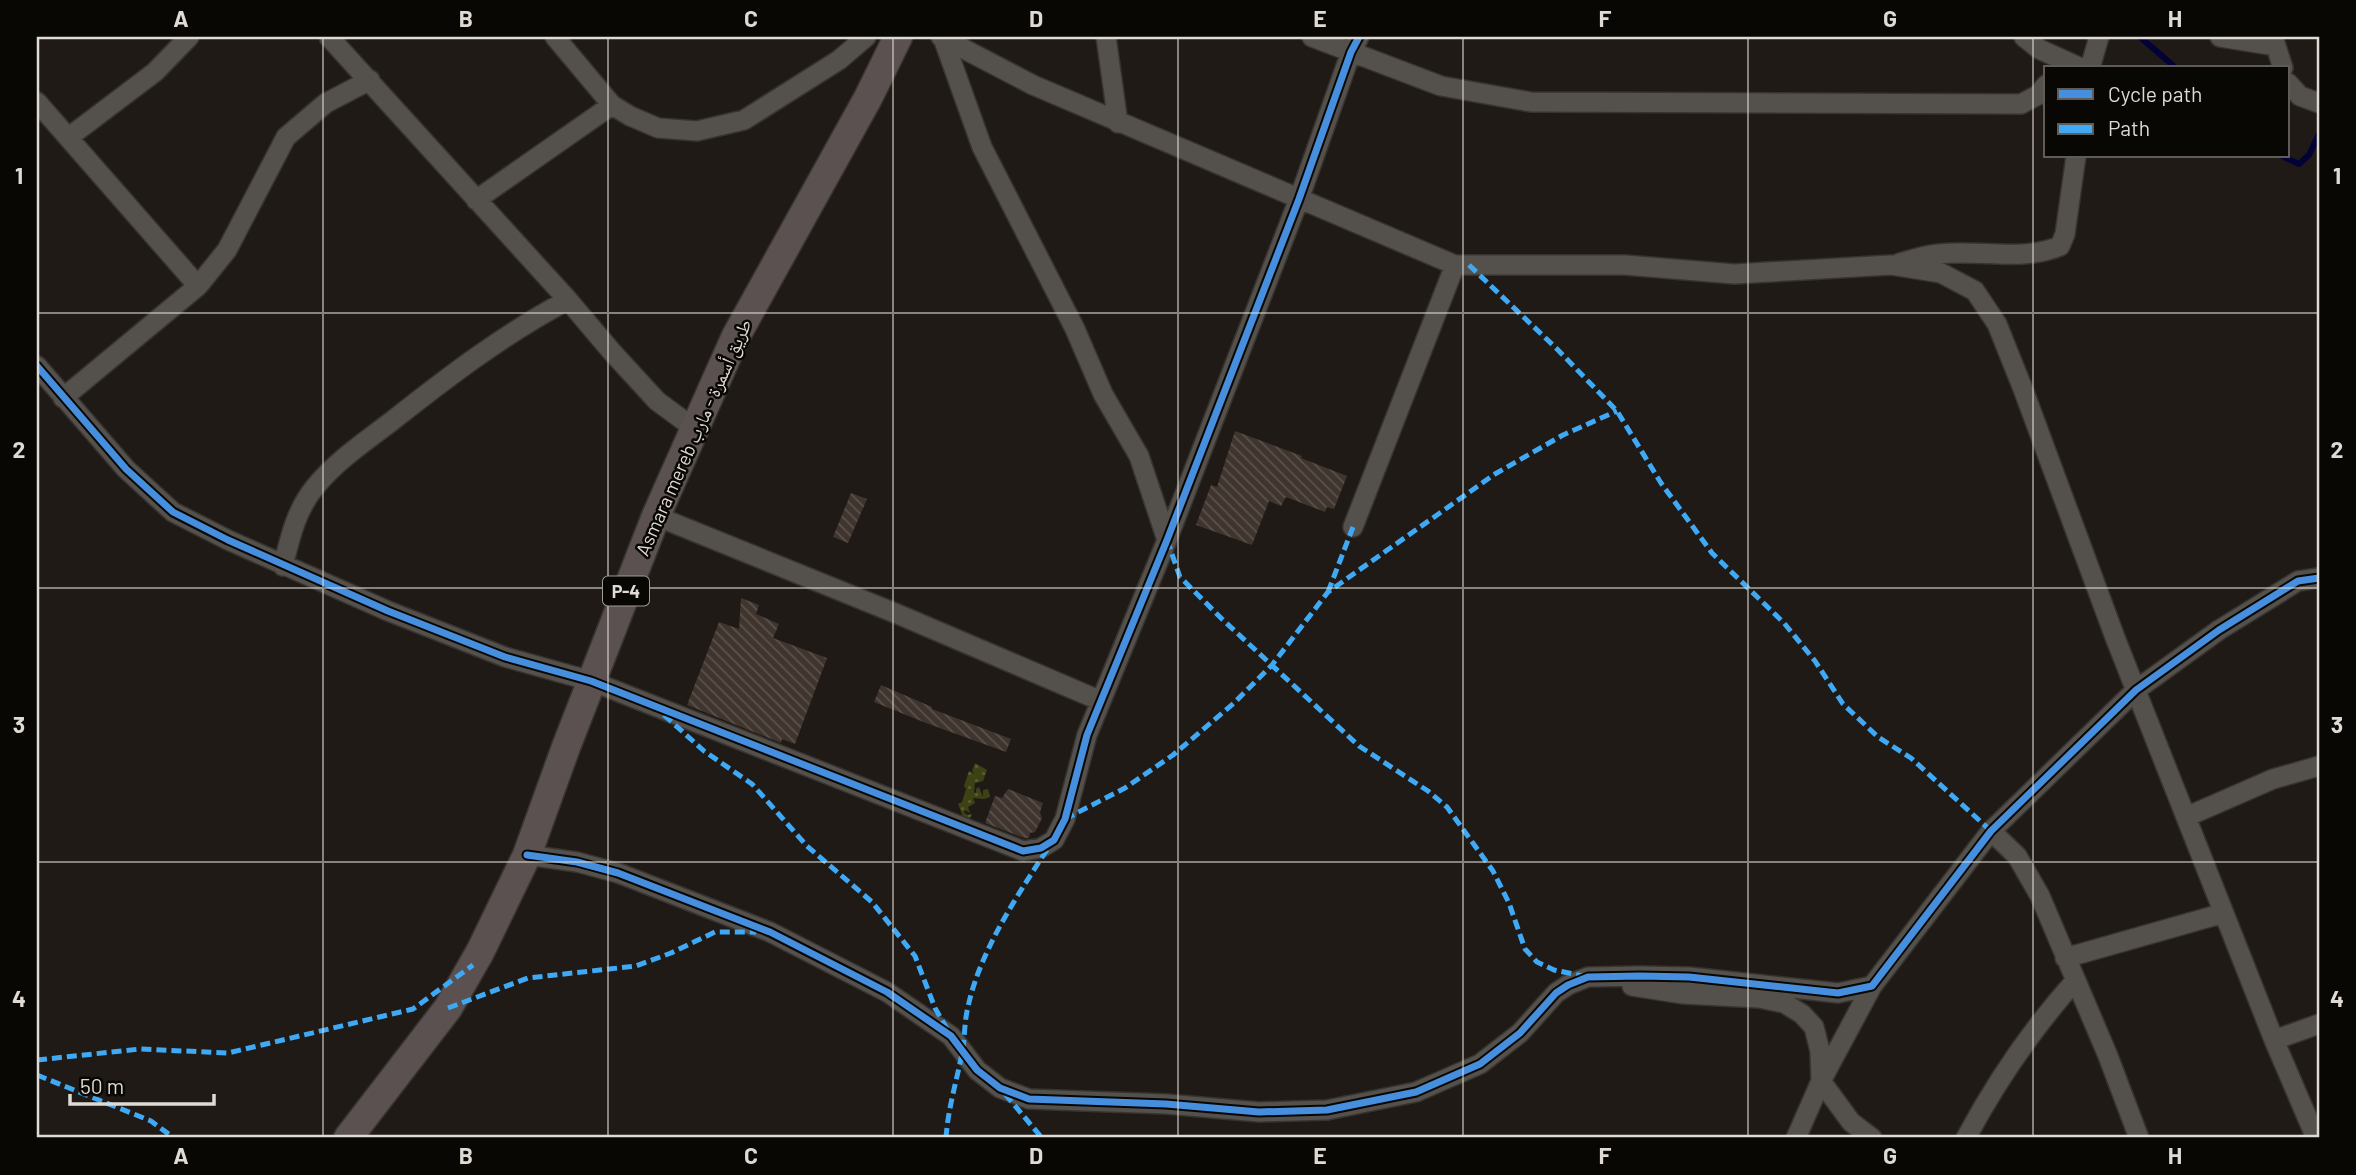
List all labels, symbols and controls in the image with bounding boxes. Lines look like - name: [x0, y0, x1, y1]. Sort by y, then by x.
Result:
- text: A: [173, 4, 189, 32]
- text: B: [459, 4, 473, 32]
- text: C: [744, 4, 758, 32]
- text: D: [1029, 4, 1043, 32]
- text: E: [1313, 4, 1327, 32]
- text: F: [1599, 4, 1612, 32]
- text: G: [1883, 4, 1897, 32]
- text: H: [2168, 4, 2182, 32]
- legend: [2044, 66, 2290, 158]
- text: Cycle path: [2108, 81, 2202, 106]
- text: Path: [2108, 115, 2150, 140]
- text: 1: [15, 161, 23, 189]
- text: 1: [2333, 161, 2341, 189]
- street label: Asmara mereb طريق أسمرة - مارب: [630, 315, 757, 559]
- text: 2: [13, 435, 25, 463]
- text: 2: [2331, 435, 2343, 463]
- road number: P-4: [603, 576, 649, 606]
- text: 3: [13, 710, 25, 738]
- text: 3: [2331, 710, 2343, 738]
- text: 4: [12, 984, 26, 1012]
- text: 4: [2330, 984, 2344, 1012]
- scale bar: [70, 1063, 214, 1107]
- text: 50 m: [80, 1073, 124, 1098]
- text: A: [173, 1141, 189, 1169]
- text: B: [459, 1141, 473, 1169]
- text: C: [744, 1141, 758, 1169]
- text: D: [1029, 1141, 1043, 1169]
- text: E: [1313, 1141, 1327, 1169]
- text: F: [1599, 1141, 1612, 1169]
- text: G: [1883, 1141, 1897, 1169]
- text: H: [2168, 1141, 2182, 1169]

